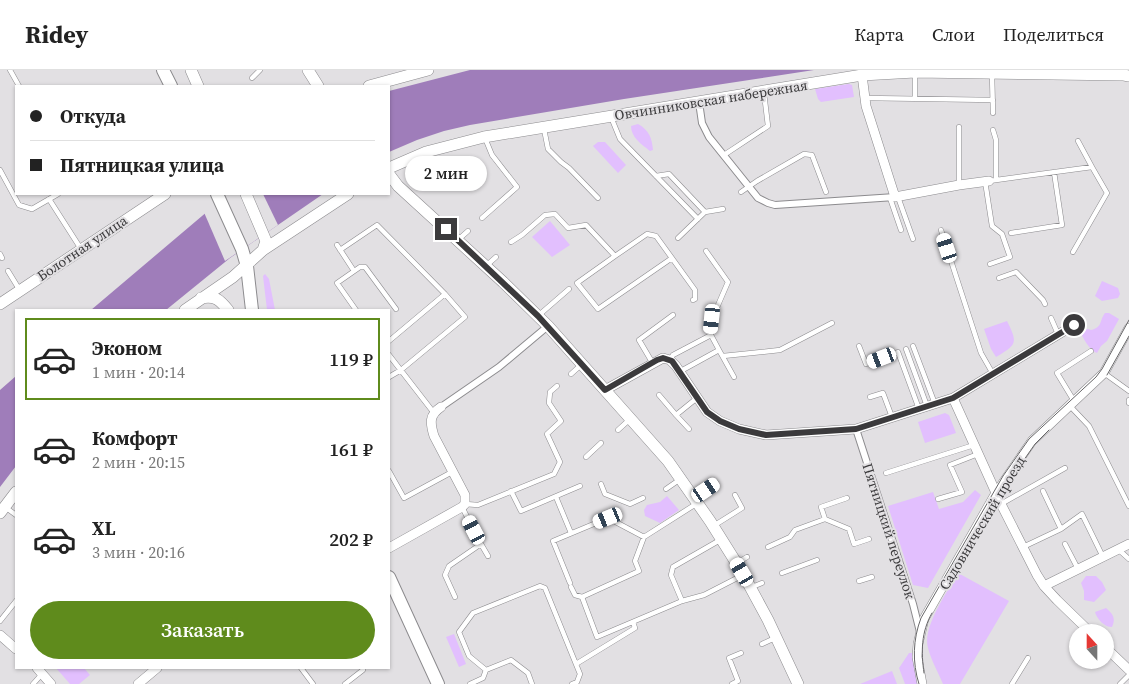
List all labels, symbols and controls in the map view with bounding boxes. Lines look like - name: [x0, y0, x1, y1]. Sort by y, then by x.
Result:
- text: Ridey: [25, 18, 88, 51]
- text: Карта: [854, 22, 904, 47]
- text: Слои: [932, 22, 975, 47]
- text: Поделиться: [1003, 22, 1104, 47]
- street label: Овчинниковская набережная: [613, 75, 809, 125]
- text: Откуда: [60, 103, 126, 129]
- text: Пятницкая улица: [60, 152, 224, 178]
- callout: 2 мин: [405, 156, 487, 192]
- text: 2 мин: [424, 162, 468, 184]
- street label: Болотная улица: [33, 210, 132, 286]
- route end: [435, 218, 457, 240]
- car: [935, 231, 958, 265]
- car: [702, 303, 721, 335]
- route start: [1063, 314, 1085, 336]
- text: Эконом: [92, 335, 162, 361]
- icon: car: [32, 337, 77, 382]
- text: 119 ₽: [329, 346, 373, 372]
- car: [865, 346, 898, 370]
- text: 1 мин · 20:14: [92, 361, 185, 383]
- text: Комфорт: [92, 425, 178, 451]
- icon: car: [32, 427, 77, 472]
- text: 161 ₽: [329, 436, 373, 462]
- text: 2 мин · 20:15: [92, 451, 185, 473]
- street label: Садовнический проезд: [934, 452, 1030, 594]
- street label: Пятницкий переулок: [858, 460, 921, 602]
- car: [689, 475, 722, 505]
- car: [591, 505, 624, 531]
- car: [460, 513, 487, 547]
- text: XL: [92, 515, 115, 541]
- icon: car: [32, 517, 77, 562]
- text: 202 ₽: [329, 526, 373, 552]
- text: 3 мин · 20:16: [92, 541, 185, 563]
- car: [728, 555, 755, 589]
- button: Заказать: [30, 601, 375, 659]
- north arrow: [1069, 624, 1114, 669]
- map controls: [1069, 624, 1114, 669]

